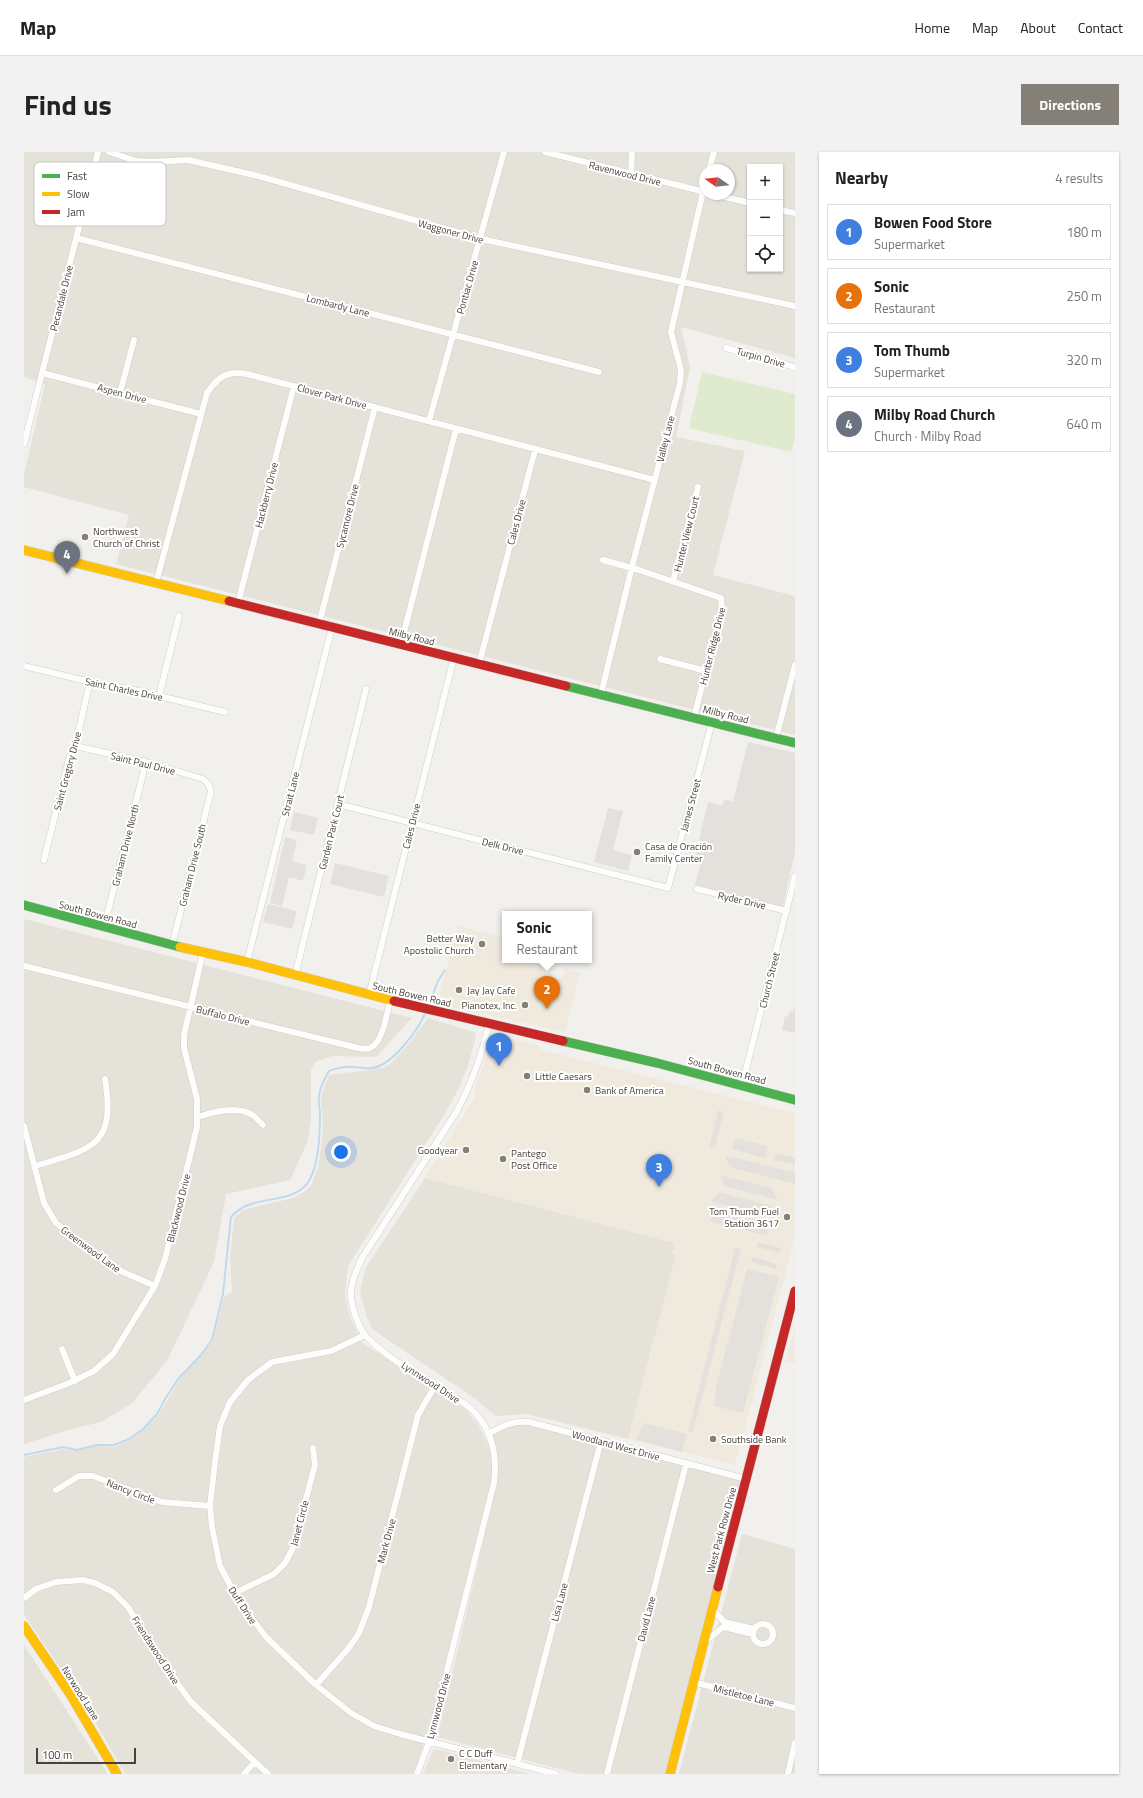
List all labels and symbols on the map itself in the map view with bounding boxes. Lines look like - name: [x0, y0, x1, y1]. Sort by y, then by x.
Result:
- street label: Ravenwood Drive: [587, 157, 662, 190]
- legend: [34, 162, 166, 226]
- north arrow: [699, 164, 735, 200]
- text: Fast: [67, 168, 87, 184]
- text: Slow: [67, 186, 90, 202]
- text: Jam: [67, 204, 85, 220]
- street label: Waggoner Drive: [416, 216, 485, 247]
- street label: Pontiac Drive: [453, 258, 482, 316]
- street label: Pecandale Drive: [46, 264, 77, 333]
- street label: Lombardy Lane: [305, 290, 371, 321]
- street label: Turpin Drive: [735, 343, 787, 372]
- street label: Aspen Drive: [96, 380, 148, 407]
- street label: Clover Park Drive: [295, 380, 368, 413]
- street label: Valley Lane: [652, 414, 678, 464]
- street label: Hackberry Drive: [251, 461, 282, 529]
- street label: Sycamore Drive: [332, 482, 363, 550]
- street label: Hunter View Court: [670, 494, 703, 573]
- street label: Cales Drive: [503, 498, 530, 547]
- place label: Northwest Church of Christ: [93, 524, 160, 551]
- marker: Northwest Church of Christ: [80, 532, 90, 542]
- pin: 4: [54, 541, 80, 574]
- street label: Hunter Ridge Drive: [696, 606, 729, 687]
- street label: Milby Road: [387, 624, 436, 649]
- street label: Saint Charles Drive: [84, 674, 164, 705]
- street label: Milby Road: [701, 702, 750, 727]
- street label: Saint Gregory Drive: [50, 730, 85, 812]
- street label: Saint Paul Drive: [109, 748, 177, 779]
- street label: Strait Lane: [278, 770, 303, 818]
- street label: James Street: [676, 777, 705, 833]
- street label: Garden Park Court: [315, 793, 348, 871]
- street label: Cales Drive: [399, 802, 424, 851]
- street label: Graham Drive North: [108, 803, 143, 888]
- street label: Graham Drive South: [175, 822, 210, 908]
- street label: Delk Drive: [480, 834, 525, 859]
- place label: Casa de Oración Family Center: [645, 839, 712, 866]
- marker: Casa de Oración Family Center: [632, 847, 642, 857]
- street label: Ryder Drive: [716, 888, 767, 913]
- street label: South Bowen Road: [57, 897, 139, 932]
- place label: Better Way Apostolic Church: [404, 931, 474, 958]
- marker: Better Way Apostolic Church: [477, 939, 487, 949]
- street label: Church Street: [755, 950, 784, 1010]
- pin: 2: [534, 976, 560, 1009]
- street label: South Bowen Road: [371, 978, 453, 1011]
- place label: Jay Jay Cafe: [467, 983, 515, 998]
- marker: Jay Jay Cafe: [454, 985, 464, 995]
- place label: Pianotex, Inc.: [461, 998, 517, 1013]
- marker: Pianotex, Inc.: [520, 1000, 530, 1010]
- street label: Buffalo Drive: [194, 1002, 251, 1029]
- pin: 1: [486, 1033, 512, 1066]
- street label: South Bowen Road: [686, 1053, 768, 1088]
- place label: Little Caesars: [535, 1069, 592, 1084]
- marker: Little Caesars: [522, 1071, 532, 1081]
- place label: Bank of America: [595, 1083, 664, 1098]
- marker: Bank of America: [582, 1085, 592, 1095]
- your location: [331, 1142, 351, 1162]
- place label: Goodyear: [418, 1143, 459, 1158]
- marker: Goodyear: [461, 1145, 471, 1155]
- place label: Pantego Post Office: [511, 1146, 557, 1173]
- marker: Pantego Post Office: [498, 1154, 508, 1164]
- pin: 3: [646, 1154, 672, 1187]
- street label: Blackwood Drive: [163, 1172, 194, 1244]
- place label: Tom Thumb Fuel Station 3617: [709, 1204, 779, 1231]
- marker: Tom Thumb Fuel Station 3617: [782, 1212, 792, 1222]
- street label: Greenwood Lane: [58, 1223, 124, 1276]
- street label: Lynnwood Drive: [398, 1358, 463, 1407]
- street label: Woodland West Drive: [570, 1427, 662, 1464]
- place label: Southside Bank: [721, 1432, 787, 1447]
- marker: Southside Bank: [708, 1434, 718, 1444]
- street label: Nancy Circle: [104, 1475, 157, 1508]
- street label: West Park Row Drive: [703, 1485, 740, 1575]
- street label: Janet Circle: [286, 1499, 313, 1548]
- street label: Mark Drive: [373, 1517, 400, 1565]
- street label: Lisa Lane: [547, 1581, 572, 1623]
- street label: Duff Drive: [225, 1583, 260, 1627]
- street label: David Lane: [634, 1595, 659, 1643]
- street label: Friendswood Drive: [128, 1613, 183, 1687]
- street label: Norwood Lane: [58, 1663, 103, 1723]
- street label: Lynnwood Drive: [423, 1672, 454, 1741]
- street label: Mistletoe Lane: [712, 1681, 776, 1710]
- scale bar: [36, 1746, 136, 1765]
- place label: C C Duff Elementary: [459, 1746, 508, 1773]
- marker: C C Duff Elementary: [446, 1754, 456, 1764]

